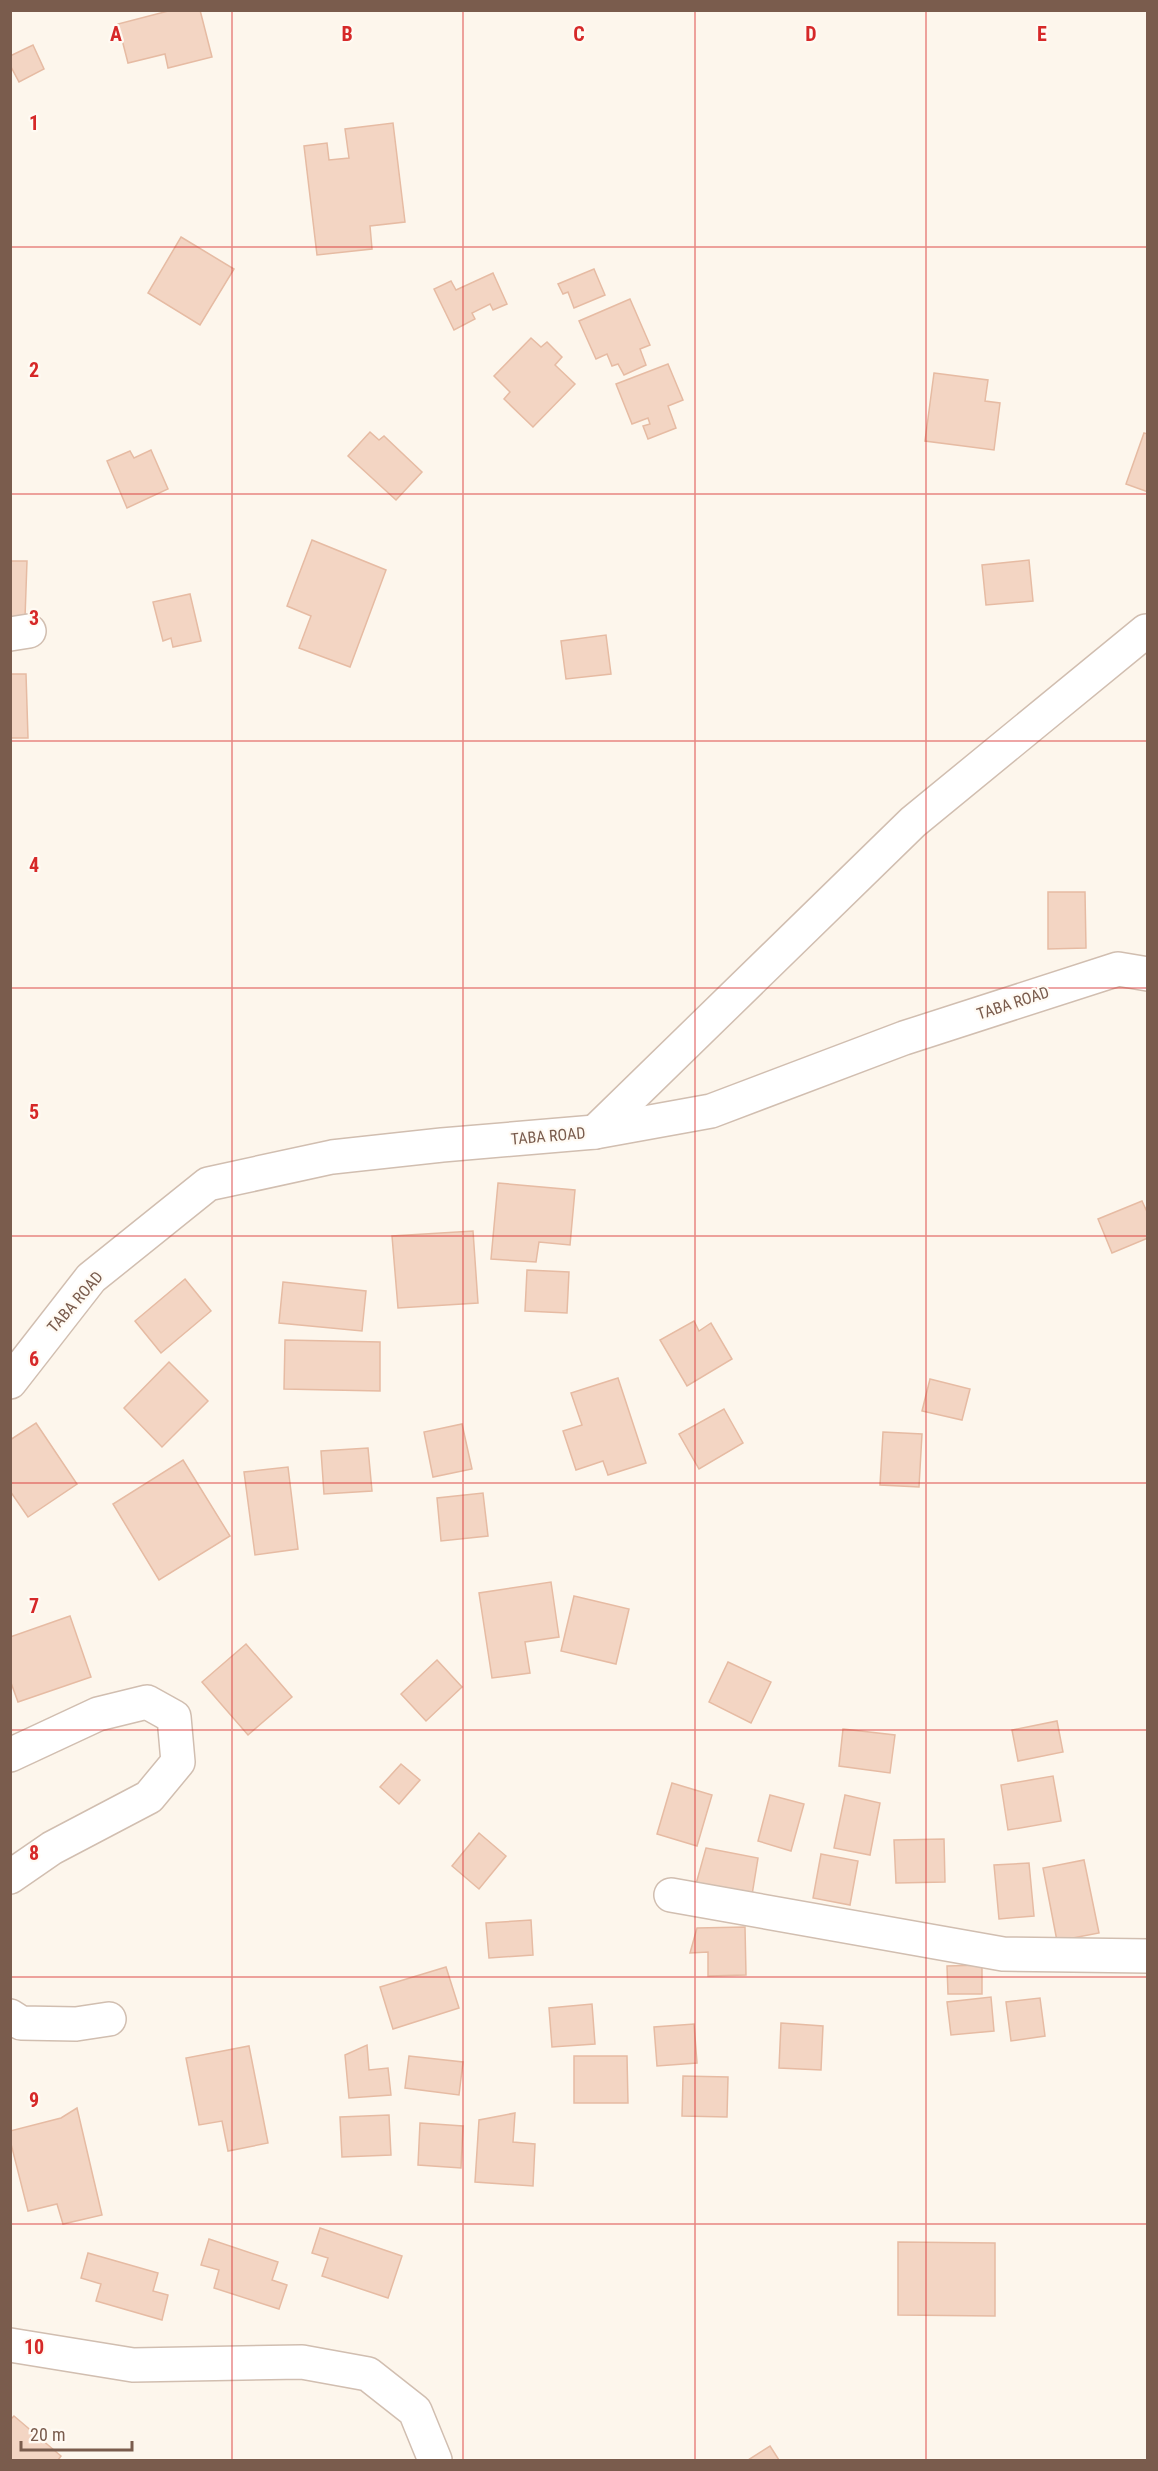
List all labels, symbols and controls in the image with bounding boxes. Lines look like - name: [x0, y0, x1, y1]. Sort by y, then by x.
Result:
- text: A: [110, 22, 122, 46]
- text: B: [341, 22, 353, 46]
- text: C: [573, 22, 585, 46]
- text: D: [805, 22, 817, 46]
- text: E: [1037, 22, 1047, 46]
- text: 1: [29, 111, 39, 135]
- text: 2: [29, 358, 39, 382]
- text: 3: [29, 606, 39, 630]
- text: 4: [29, 853, 39, 877]
- street label: TABA ROAD: [974, 982, 1052, 1024]
- text: 5: [29, 1100, 39, 1124]
- street label: TABA ROAD: [510, 1123, 586, 1149]
- street label: TABA ROAD: [43, 1268, 107, 1336]
- text: 6: [29, 1347, 39, 1371]
- text: 7: [29, 1594, 39, 1618]
- text: 8: [29, 1841, 39, 1865]
- text: 9: [29, 2088, 39, 2112]
- text: 10: [24, 2335, 44, 2359]
- scale bar: [21, 2414, 132, 2452]
- text: 20 m: [30, 2424, 65, 2445]

